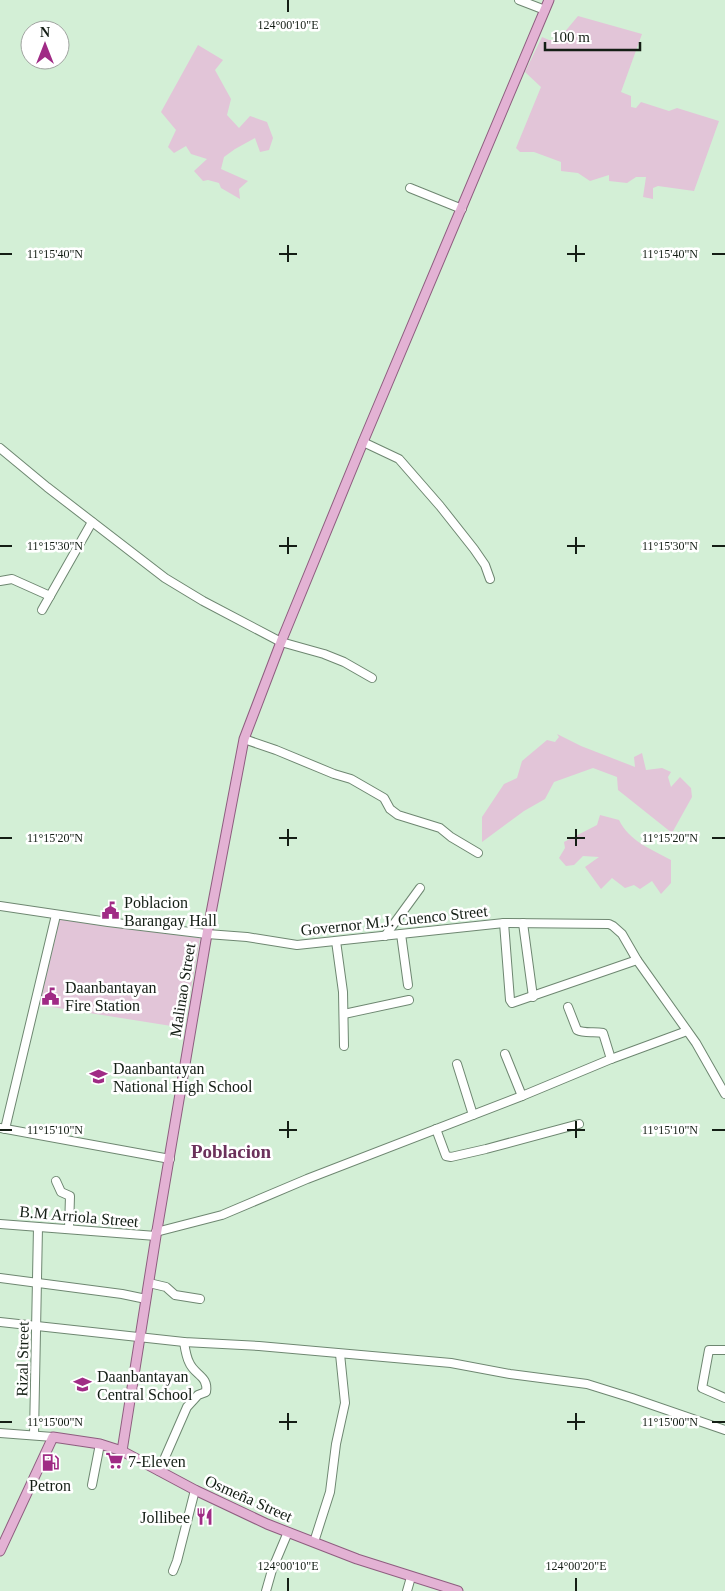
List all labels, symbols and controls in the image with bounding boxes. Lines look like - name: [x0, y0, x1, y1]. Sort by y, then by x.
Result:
- text: 124°00'10"E: [257, 18, 319, 32]
- north arrow: [20, 20, 70, 70]
- scale bar: [545, 20, 640, 52]
- text: N: [40, 25, 50, 40]
- text: 100 m: [552, 29, 590, 45]
- text: 11°15'40"N: [27, 247, 83, 261]
- text: 11°15'40"N: [642, 247, 698, 261]
- text: 11°15'30"N: [27, 539, 83, 553]
- text: 11°15'30"N: [642, 539, 698, 553]
- text: 11°15'20"N: [27, 831, 83, 845]
- text: 11°15'20"N: [642, 831, 698, 845]
- place label: Poblacion Barangay Hall: [124, 894, 217, 930]
- public building icon: Poblacion Barangay Hall: [100, 901, 120, 921]
- street label: Governor M.J. Cuenco Street: [300, 902, 489, 939]
- street label: Malinao Street: [167, 941, 198, 1038]
- place label: Daanbantayan Fire Station: [65, 979, 157, 1014]
- public building icon: Daanbantayan Fire Station: [41, 986, 61, 1006]
- place label: Daanbantayan National High School: [113, 1060, 253, 1096]
- school or university icon: Daanbantayan National High School: [89, 1067, 109, 1087]
- text: 11°15'10"N: [27, 1123, 83, 1137]
- text: 11°15'10"N: [642, 1123, 698, 1137]
- district label: Poblacion: [191, 1141, 272, 1162]
- street label: B.M Arriola Street: [19, 1203, 140, 1230]
- street label: Rizal Street: [13, 1321, 32, 1397]
- place label: Daanbantayan Central School: [97, 1368, 193, 1403]
- school or university icon: Daanbantayan Central School: [73, 1375, 93, 1395]
- text: 11°15'00"N: [27, 1415, 83, 1429]
- text: 11°15'00"N: [642, 1415, 698, 1429]
- supermarket icon: 7-Eleven: [104, 1451, 124, 1471]
- fuel station icon: Petron: [40, 1453, 60, 1473]
- place label: 7-Eleven: [128, 1453, 186, 1470]
- street label: Osmeña Street: [203, 1472, 296, 1526]
- place label: Petron: [29, 1477, 71, 1494]
- restaurant icon: Jollibee: [194, 1507, 214, 1527]
- place label: Jollibee: [140, 1509, 190, 1526]
- text: 124°00'10"E: [257, 1559, 319, 1573]
- text: 124°00'20"E: [545, 1559, 607, 1573]

